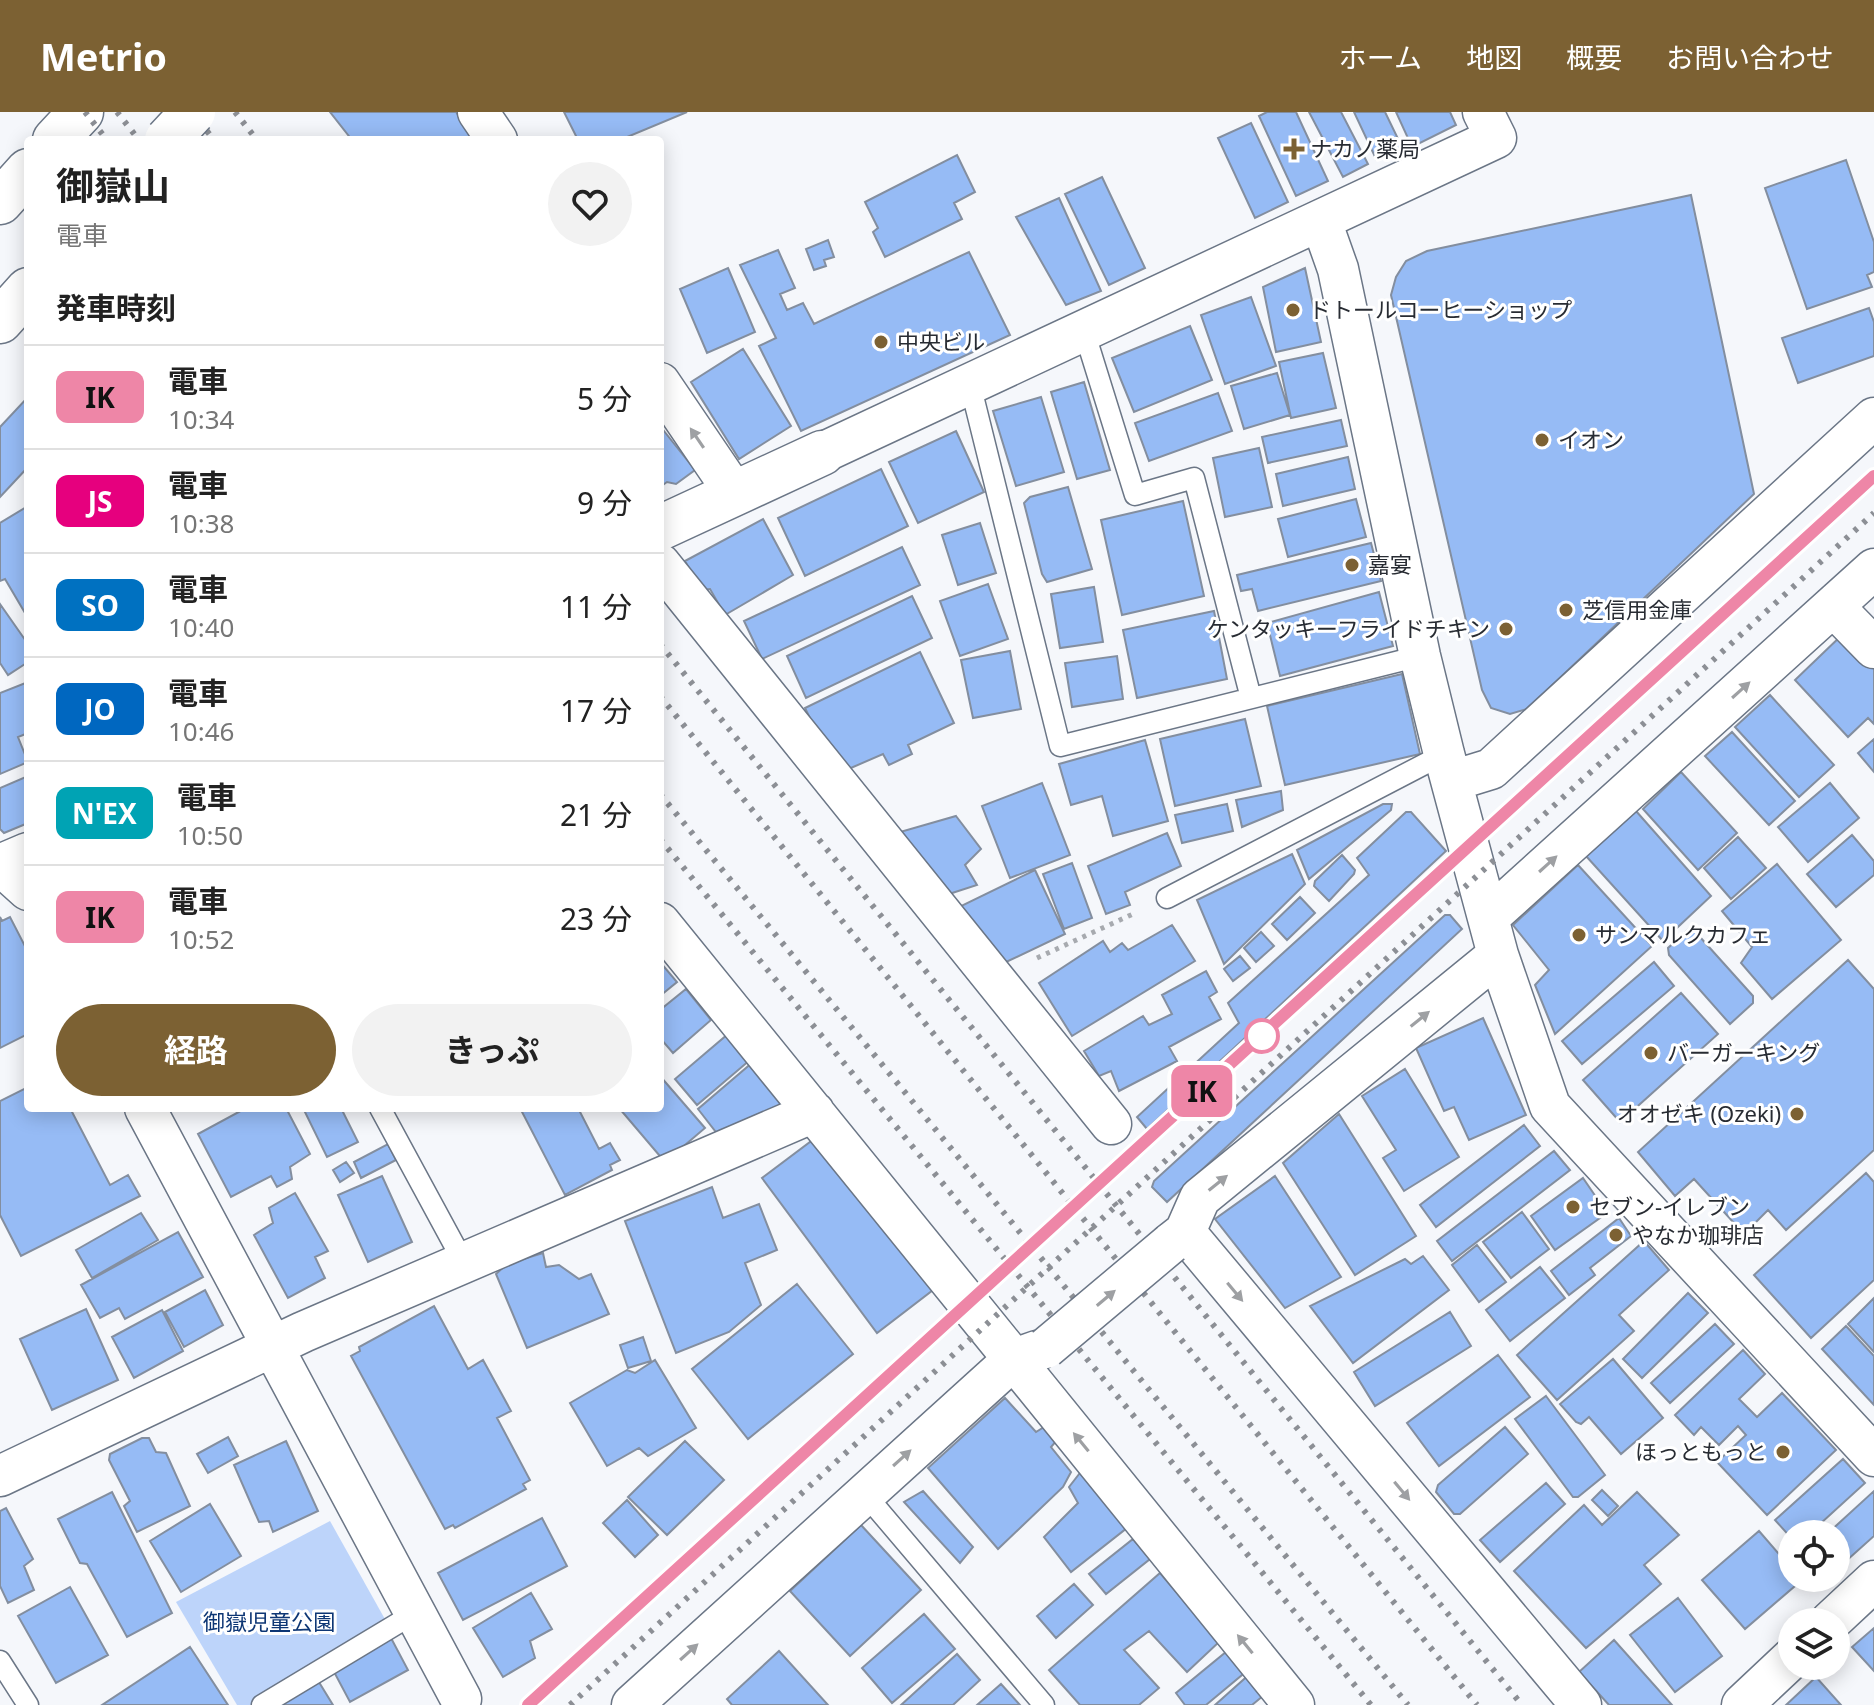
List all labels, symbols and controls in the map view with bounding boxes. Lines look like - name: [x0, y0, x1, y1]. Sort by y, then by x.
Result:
- text: Metrio: [40, 30, 167, 82]
- text: ホーム: [1339, 38, 1422, 76]
- text: 地図: [1466, 38, 1522, 76]
- text: 概要: [1566, 38, 1622, 76]
- text: お問い合わせ: [1666, 38, 1834, 76]
- place label: ナカノ薬局: [1310, 133, 1420, 163]
- marker: ナカノ薬局: [1285, 140, 1303, 158]
- text: 御嶽山: [56, 159, 170, 211]
- button: heart: [548, 162, 632, 246]
- text: 電車: [56, 217, 108, 253]
- text: 発車時刻: [56, 287, 176, 328]
- place label: ドトールコーヒーショップ: [1309, 294, 1572, 324]
- marker: ドトールコーヒーショップ: [1284, 301, 1302, 319]
- place label: 中央ビル: [897, 326, 985, 356]
- marker: 中央ビル: [872, 333, 890, 351]
- text: 電車: [168, 360, 228, 401]
- text: IK: [85, 378, 115, 416]
- text: 5 分: [577, 378, 632, 419]
- text: 10:34: [168, 401, 234, 437]
- place label: イオン: [1558, 424, 1624, 454]
- one-way arrow: [690, 427, 705, 448]
- marker: イオン: [1533, 431, 1551, 449]
- text: 電車: [168, 464, 228, 505]
- text: JS: [88, 482, 112, 520]
- text: 9 分: [577, 482, 632, 523]
- text: 10:38: [168, 505, 234, 541]
- place label: 嘉宴: [1368, 549, 1412, 579]
- marker: 嘉宴: [1343, 556, 1361, 574]
- text: 電車: [168, 568, 228, 609]
- text: SO: [81, 586, 119, 624]
- text: 11 分: [560, 586, 632, 627]
- place label: 芝信用金庫: [1582, 594, 1692, 624]
- marker: 芝信用金庫: [1557, 601, 1575, 619]
- text: 10:40: [168, 609, 234, 645]
- place label: ケンタッキーフライドチキン: [1207, 613, 1490, 643]
- marker: ケンタッキーフライドチキン: [1497, 620, 1515, 638]
- text: 電車: [168, 672, 228, 713]
- one-way arrow: [1731, 681, 1750, 699]
- text: JO: [84, 690, 116, 728]
- text: 17 分: [560, 690, 632, 731]
- text: 10:46: [168, 713, 234, 749]
- text: 電車: [177, 776, 237, 817]
- text: N'EX: [72, 794, 137, 832]
- text: 21 分: [560, 794, 632, 835]
- text: 10:50: [177, 817, 243, 853]
- one-way arrow: [1537, 856, 1557, 873]
- text: 電車: [168, 880, 228, 921]
- text: IK: [85, 898, 115, 936]
- text: 23 分: [560, 898, 632, 939]
- place label: サンマルクカフェ: [1595, 919, 1771, 949]
- text: 10:52: [168, 921, 234, 957]
- marker: サンマルクカフェ: [1570, 926, 1588, 944]
- button: 経路: [56, 1004, 336, 1096]
- button: きっぷ: [352, 1004, 632, 1096]
- one-way arrow: [1409, 1011, 1429, 1028]
- unlabelled marker: [1245, 1019, 1279, 1053]
- place label: バーガーキング: [1667, 1037, 1820, 1067]
- marker: バーガーキング: [1642, 1044, 1660, 1062]
- line badge: IK: [1166, 1065, 1238, 1117]
- text: IK: [1187, 1072, 1217, 1110]
- place label: オオゼキ (Ozeki): [1617, 1098, 1781, 1128]
- marker: オオゼキ (Ozeki): [1788, 1105, 1806, 1123]
- one-way arrow: [1208, 1176, 1228, 1192]
- place label: セブン-イレブン: [1589, 1191, 1750, 1221]
- marker: セブン-イレブン: [1564, 1198, 1582, 1216]
- place label: やなか珈琲店: [1632, 1219, 1764, 1249]
- marker: やなか珈琲店: [1607, 1226, 1625, 1244]
- one-way arrow: [1226, 1282, 1243, 1302]
- one-way arrow: [1096, 1290, 1116, 1307]
- one-way arrow: [1073, 1432, 1090, 1452]
- place label: ほっともっと: [1635, 1436, 1767, 1466]
- marker: ほっともっと: [1774, 1443, 1792, 1461]
- one-way arrow: [893, 1450, 912, 1468]
- one-way arrow: [1393, 1481, 1410, 1501]
- map controls: [1778, 1520, 1850, 1680]
- button: locate: [1778, 1520, 1850, 1592]
- park label: 御嶽児童公園: [203, 1606, 335, 1636]
- button: layers: [1778, 1608, 1850, 1680]
- one-way arrow: [1237, 1634, 1254, 1654]
- one-way arrow: [680, 1644, 699, 1662]

